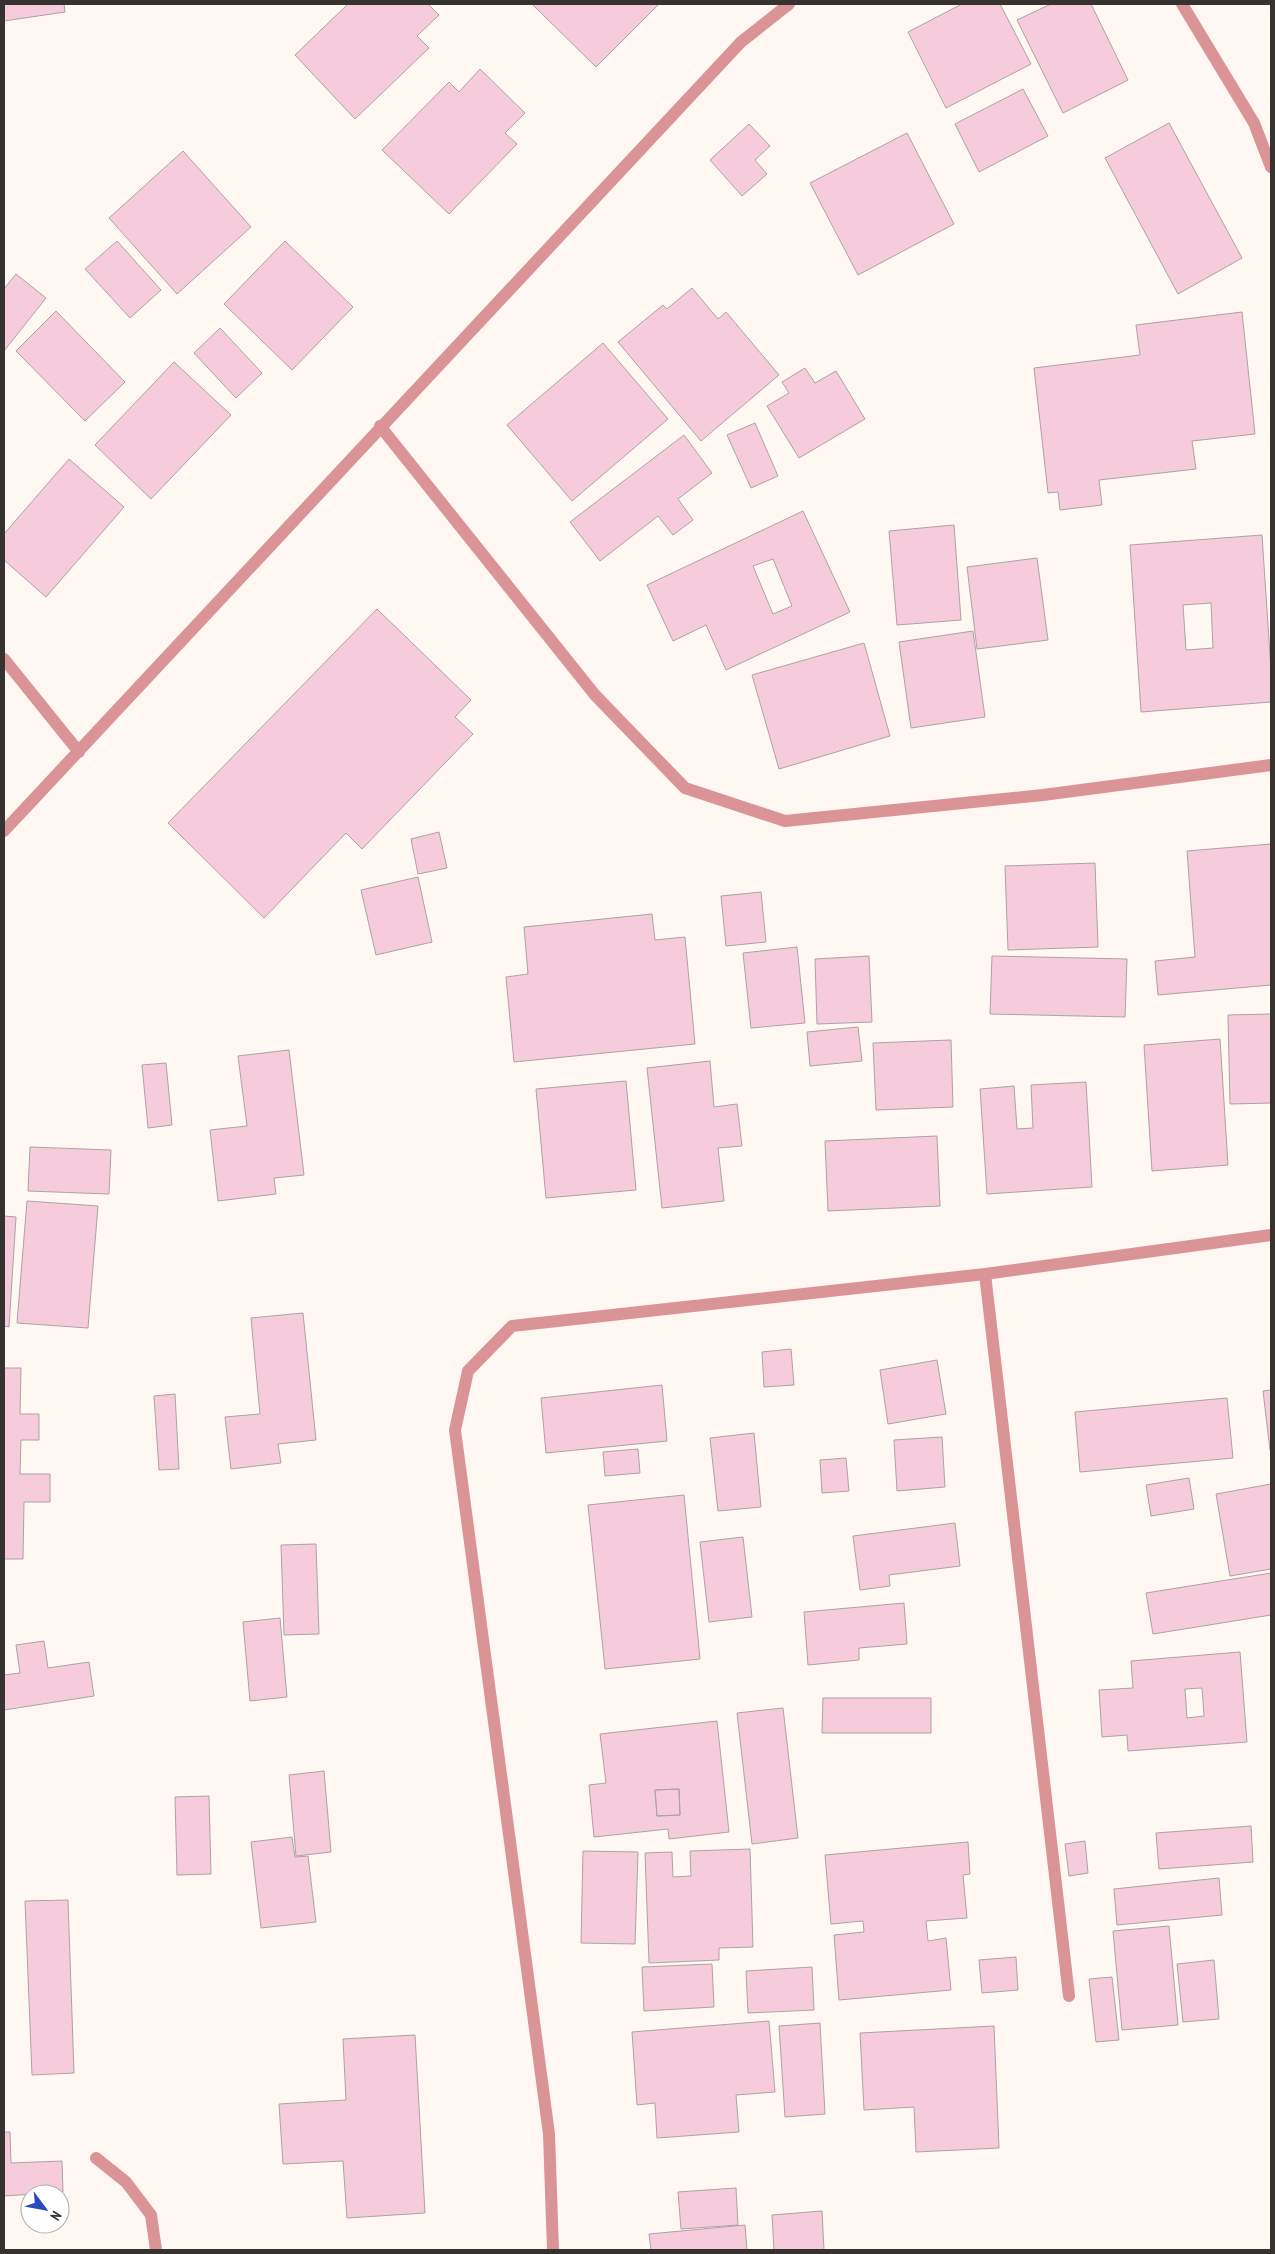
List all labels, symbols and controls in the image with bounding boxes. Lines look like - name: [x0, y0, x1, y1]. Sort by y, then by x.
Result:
- north arrow: [20, 2184, 70, 2234]
- text: N: [46, 2208, 66, 2224]

